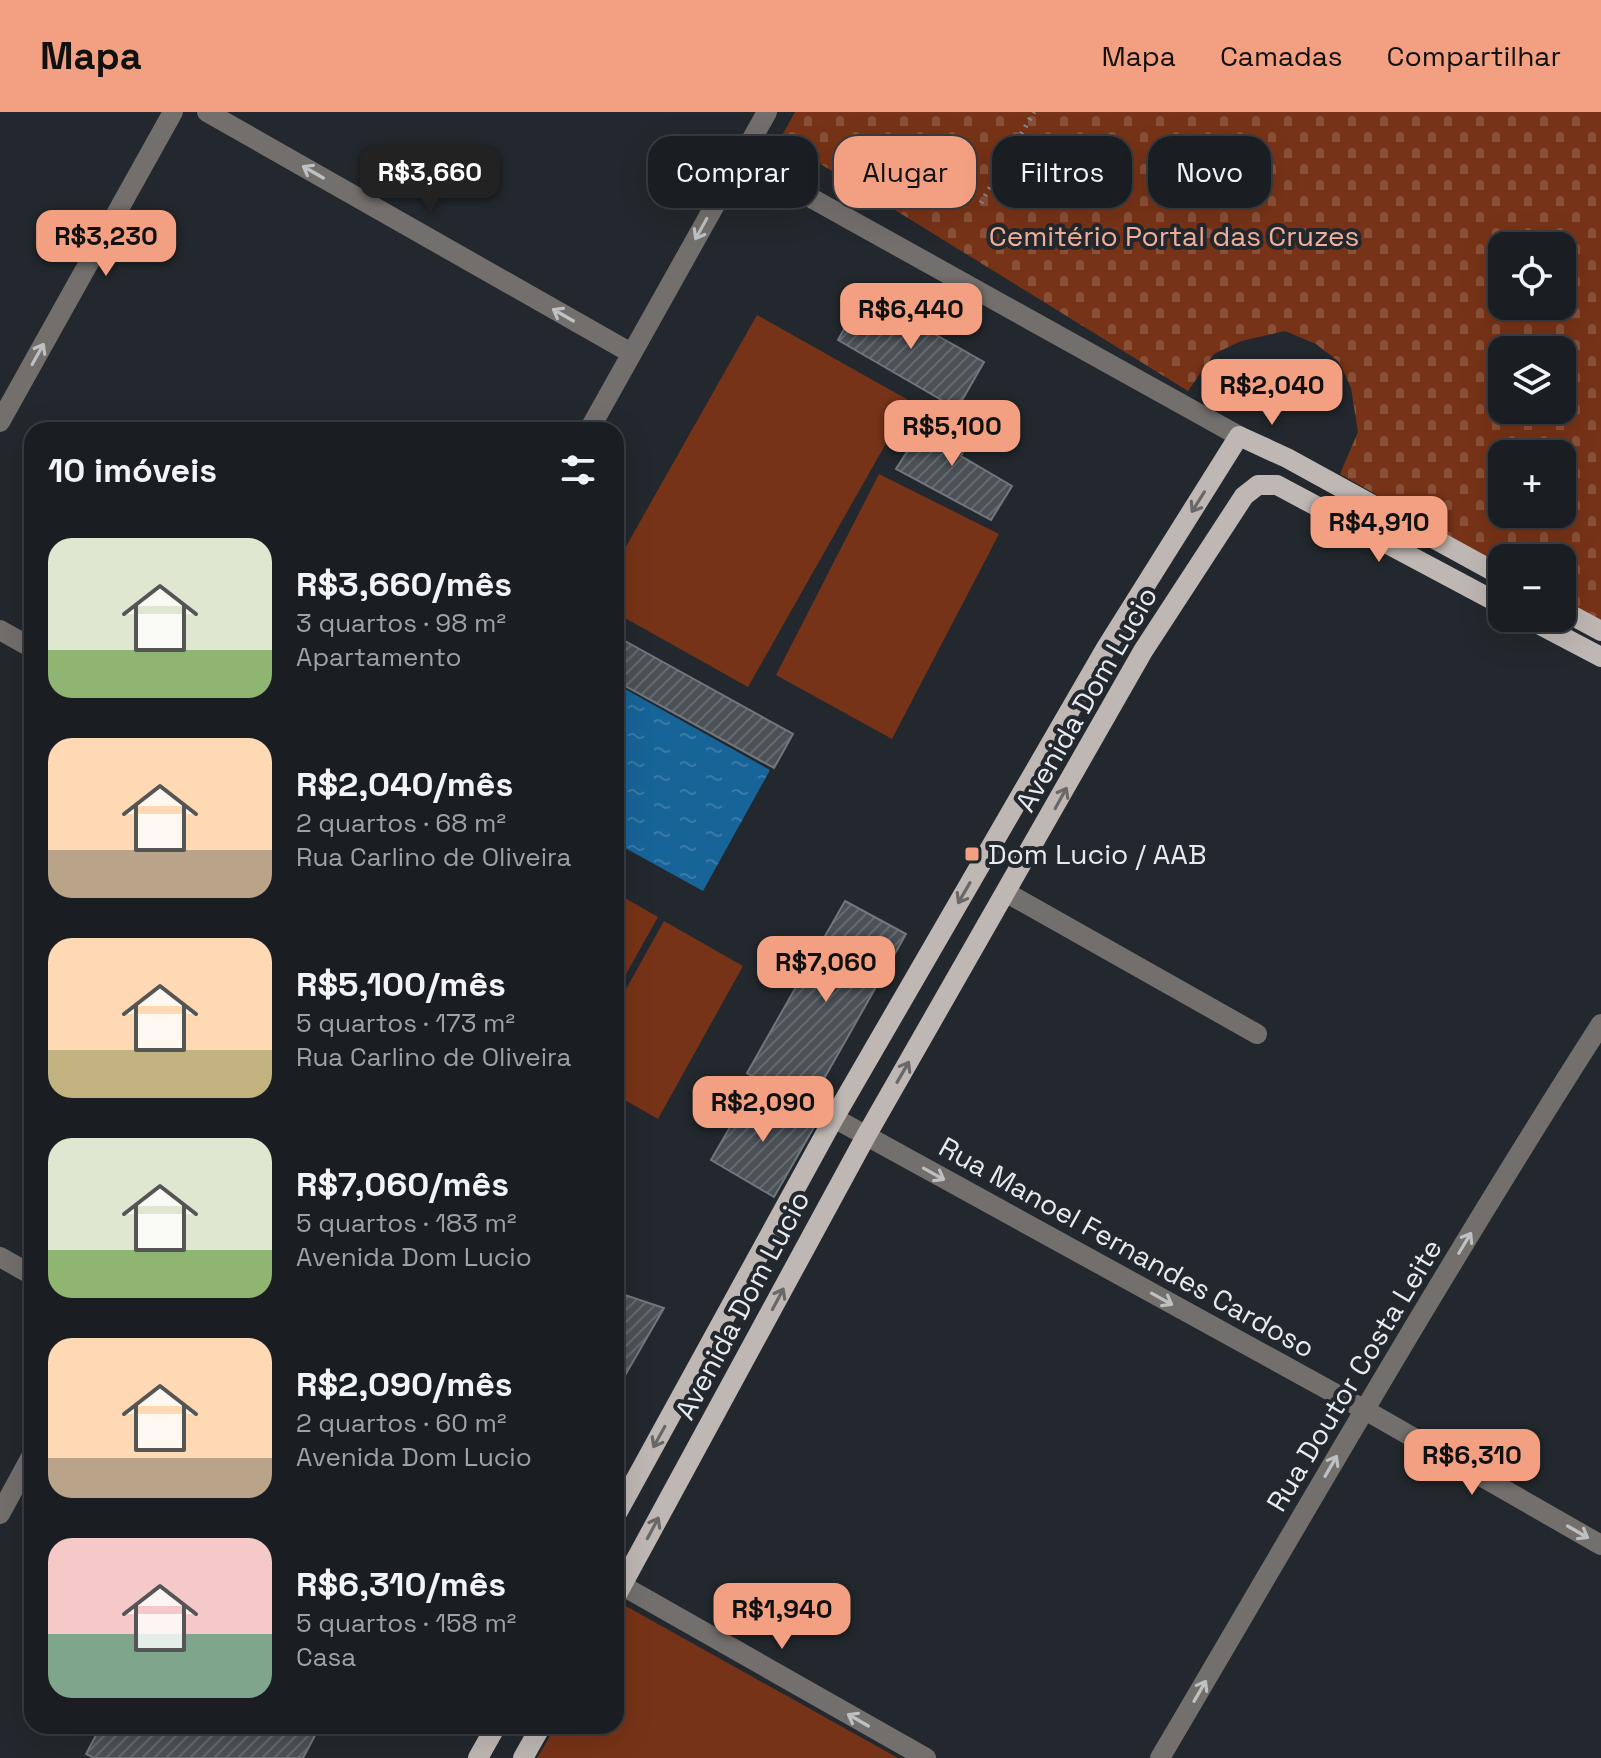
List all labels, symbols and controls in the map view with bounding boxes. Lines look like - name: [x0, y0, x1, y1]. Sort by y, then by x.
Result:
- text: Mapa: [40, 32, 142, 80]
- text: Mapa: [1101, 38, 1176, 74]
- text: Camadas: [1220, 38, 1343, 74]
- text: Compartilhar: [1387, 38, 1561, 74]
- chip: Comprar: [648, 136, 818, 208]
- chip: Alugar: [834, 136, 976, 208]
- chip: Filtros: [992, 136, 1132, 208]
- chip: Novo: [1148, 136, 1271, 208]
- pin: R$3,660: [356, 146, 504, 214]
- text: R$3,660: [378, 155, 482, 189]
- one-way arrow: [302, 164, 325, 180]
- pin: R$3,230: [32, 210, 180, 278]
- one-way arrow: [693, 217, 709, 240]
- park label: Cemitério Portal das Cruzes: [989, 218, 1359, 254]
- text: R$3,230: [54, 219, 158, 253]
- map controls: [1488, 232, 1576, 632]
- button: locate: [1488, 232, 1576, 320]
- pin: R$6,440: [837, 283, 985, 351]
- text: R$6,440: [858, 292, 964, 326]
- one-way arrow: [552, 307, 575, 323]
- button: layers: [1488, 336, 1576, 424]
- one-way arrow: [30, 343, 46, 366]
- pin: R$2,040: [1198, 359, 1346, 427]
- text: R$2,040: [1219, 368, 1325, 402]
- pin: R$5,100: [878, 400, 1026, 468]
- text: R$5,100: [902, 409, 1002, 443]
- button: +: [1488, 440, 1576, 528]
- icon: filters: [556, 448, 600, 492]
- text: 10 imóveis: [48, 449, 217, 492]
- one-way arrow: [1189, 490, 1205, 513]
- pin: R$4,910: [1305, 496, 1453, 564]
- text: R$4,910: [1329, 505, 1429, 539]
- button: −: [1488, 544, 1576, 632]
- text: R$3,660/mês: [296, 563, 512, 606]
- icon: home: [112, 570, 208, 666]
- street label: Avenida Dom Lucio: [1007, 580, 1165, 818]
- text: 3 quartos · 98 m²: [296, 606, 506, 640]
- text: Apartamento: [296, 640, 462, 674]
- text: R$2,040/mês: [296, 763, 513, 806]
- icon: home: [112, 770, 208, 866]
- one-way arrow: [1053, 787, 1069, 810]
- text: 2 quartos · 68 m²: [296, 806, 506, 840]
- place label: Dom Lucio / AAB: [988, 836, 1207, 872]
- text: Rua Carlino de Oliveira: [296, 840, 571, 874]
- marker: Dom Lucio / AAB: [963, 845, 981, 863]
- one-way arrow: [956, 881, 972, 904]
- pin: R$7,060: [752, 936, 900, 1004]
- text: R$7,060: [775, 945, 877, 979]
- text: R$5,100/mês: [296, 963, 506, 1006]
- icon: home: [112, 970, 208, 1066]
- text: 5 quartos · 173 m²: [296, 1006, 515, 1040]
- text: Rua Carlino de Oliveira: [296, 1040, 571, 1074]
- one-way arrow: [895, 1061, 911, 1084]
- pin: R$2,090: [689, 1076, 837, 1144]
- text: R$2,090: [711, 1085, 815, 1119]
- street label: Rua Manoel Fernandes Cardoso: [933, 1128, 1321, 1366]
- text: R$7,060/mês: [296, 1163, 509, 1206]
- one-way arrow: [922, 1167, 946, 1182]
- icon: home: [112, 1170, 208, 1266]
- street label: Avenida Dom Lucio: [666, 1184, 818, 1426]
- text: 5 quartos · 183 m²: [296, 1206, 516, 1240]
- street label: Rua Doutor Costa Leite: [1258, 1232, 1450, 1518]
- one-way arrow: [1457, 1232, 1473, 1255]
- text: Avenida Dom Lucio: [296, 1240, 532, 1274]
- one-way arrow: [770, 1288, 786, 1312]
- one-way arrow: [1150, 1292, 1174, 1307]
- text: R$2,090/mês: [296, 1363, 513, 1406]
- icon: home: [112, 1370, 208, 1466]
- text: 2 quartos · 60 m²: [296, 1406, 506, 1440]
- one-way arrow: [650, 1425, 666, 1449]
- pin: R$6,310: [1398, 1429, 1546, 1497]
- text: R$6,310: [1422, 1438, 1522, 1472]
- text: Avenida Dom Lucio: [296, 1440, 532, 1474]
- one-way arrow: [1323, 1455, 1339, 1478]
- one-way arrow: [646, 1517, 662, 1540]
- one-way arrow: [1566, 1524, 1589, 1540]
- text: R$6,310/mês: [296, 1563, 506, 1606]
- icon: home: [112, 1570, 208, 1666]
- pin: R$1,940: [708, 1583, 856, 1651]
- text: R$1,940: [732, 1592, 832, 1626]
- text: 5 quartos · 158 m²: [296, 1606, 516, 1640]
- text: Casa: [296, 1640, 356, 1674]
- one-way arrow: [1192, 1680, 1208, 1703]
- one-way arrow: [847, 1711, 870, 1727]

